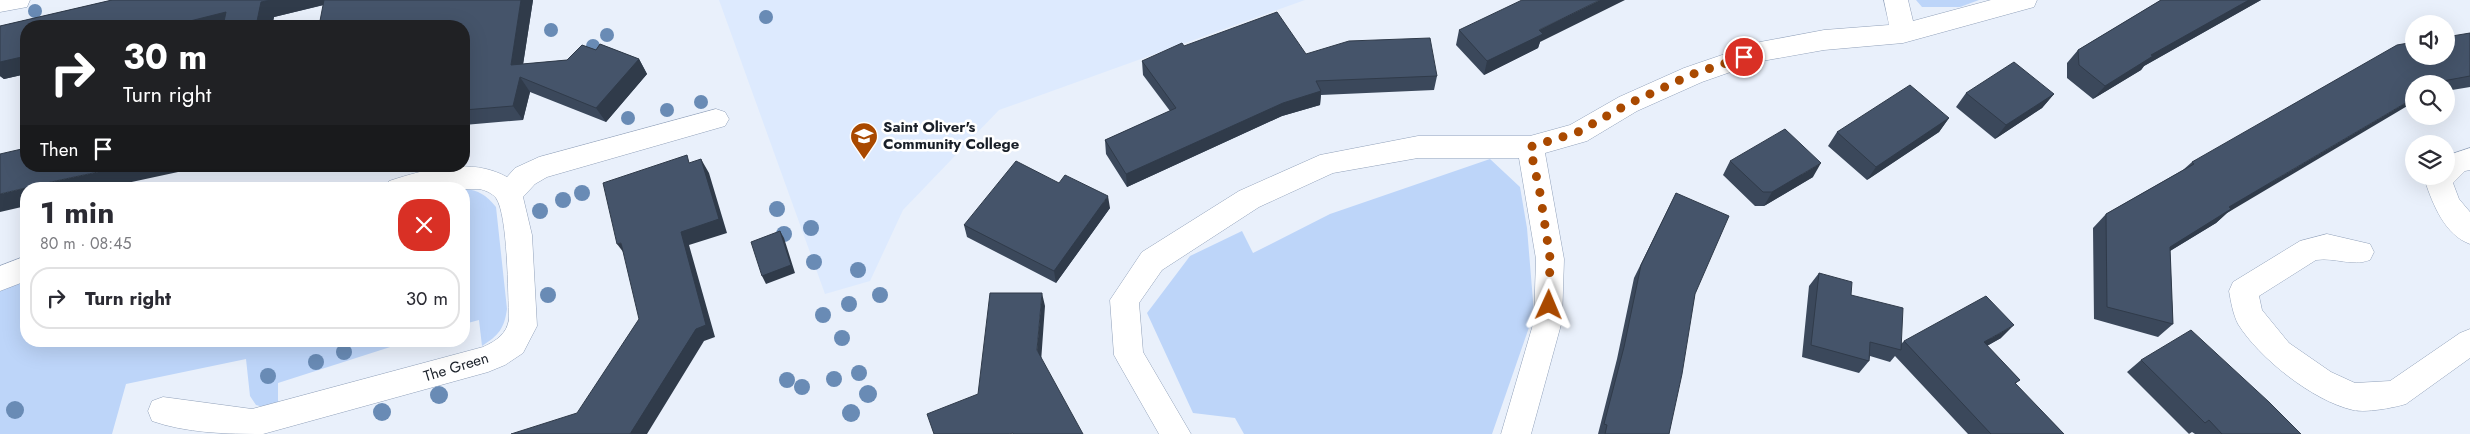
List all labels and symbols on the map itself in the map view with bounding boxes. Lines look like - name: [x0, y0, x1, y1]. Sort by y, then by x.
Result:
- pin: [1723, 36, 1765, 78]
- place label: Saint Oliver's Community College: [883, 116, 1020, 155]
- school or university icon: Saint Oliver's Community College: [849, 121, 879, 160]
- position arrow: [1522, 278, 1574, 330]
- street label: The Green: [421, 347, 491, 387]

